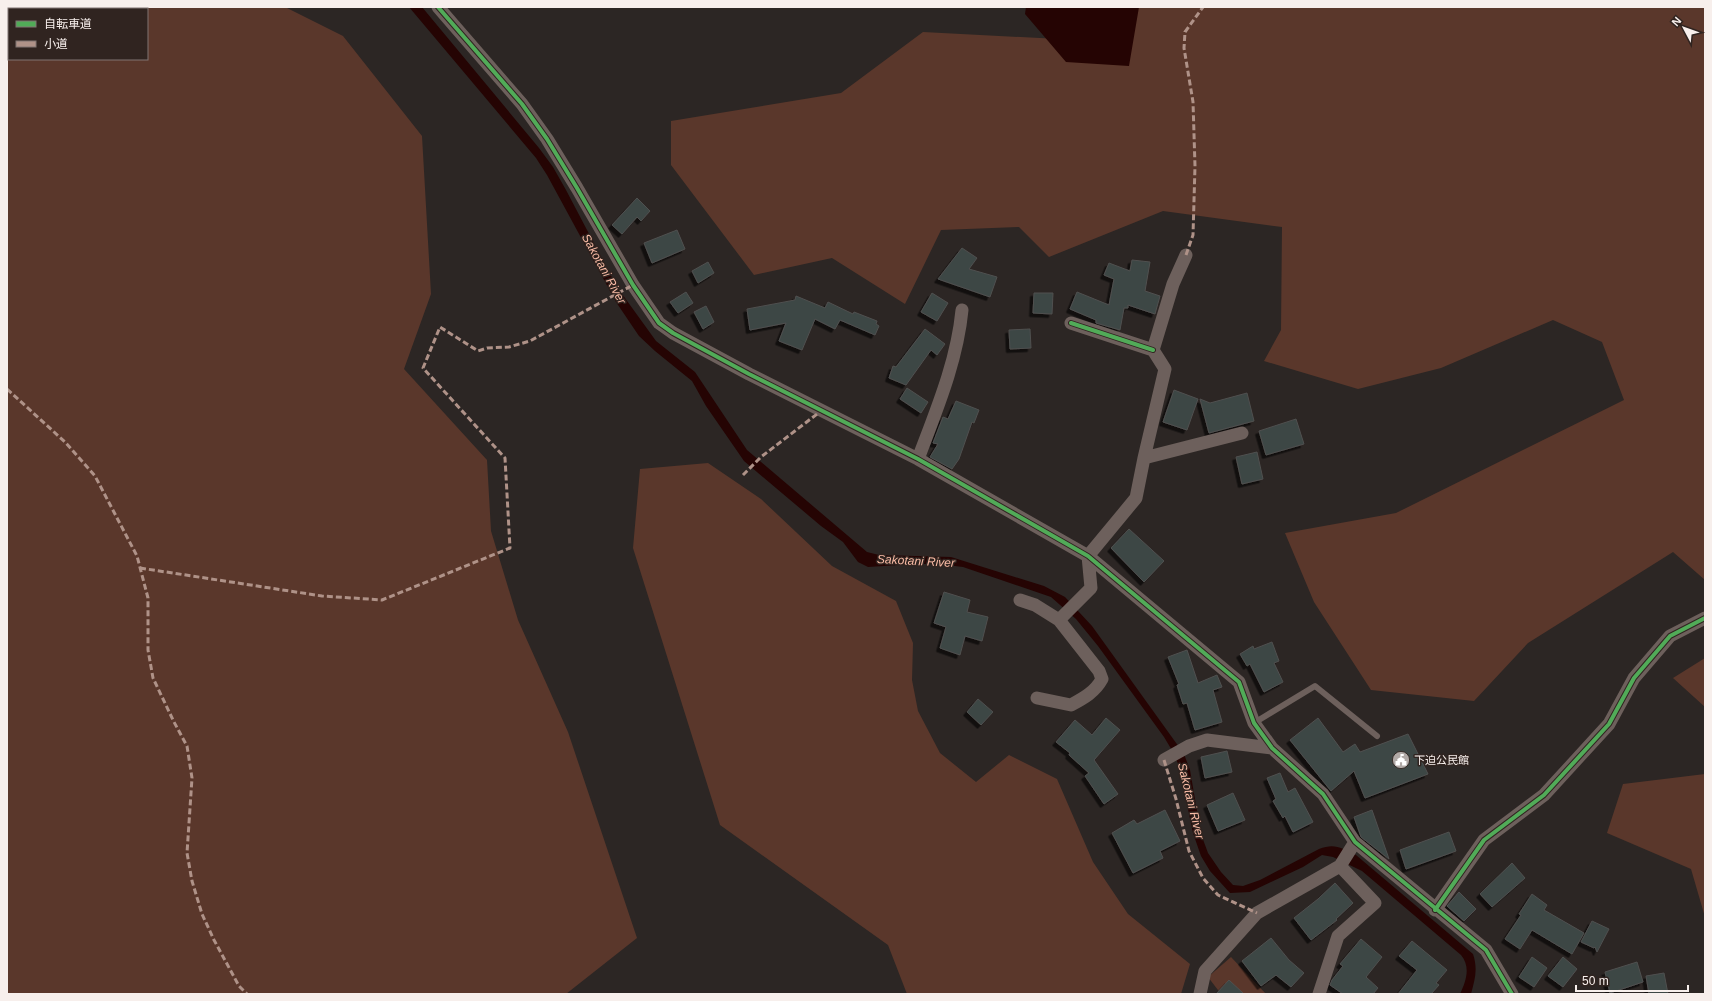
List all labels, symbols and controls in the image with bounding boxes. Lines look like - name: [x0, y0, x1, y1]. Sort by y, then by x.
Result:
- legend: [8, 8, 148, 60]
- north arrow: [1664, 8, 1704, 48]
- text: N: [1669, 14, 1684, 28]
- text: 自転車道: [44, 17, 92, 31]
- text: 小道: [44, 37, 68, 51]
- water label: Sakotani River: [579, 231, 630, 307]
- water label: Sakotani River: [877, 552, 956, 570]
- public building icon: 下迫公民館: [1391, 750, 1411, 770]
- place label: 下迫公民館: [1414, 754, 1469, 766]
- water label: Sakotani River: [1175, 761, 1207, 842]
- scale bar: [1576, 967, 1688, 993]
- text: 50 m: [1582, 974, 1609, 988]

